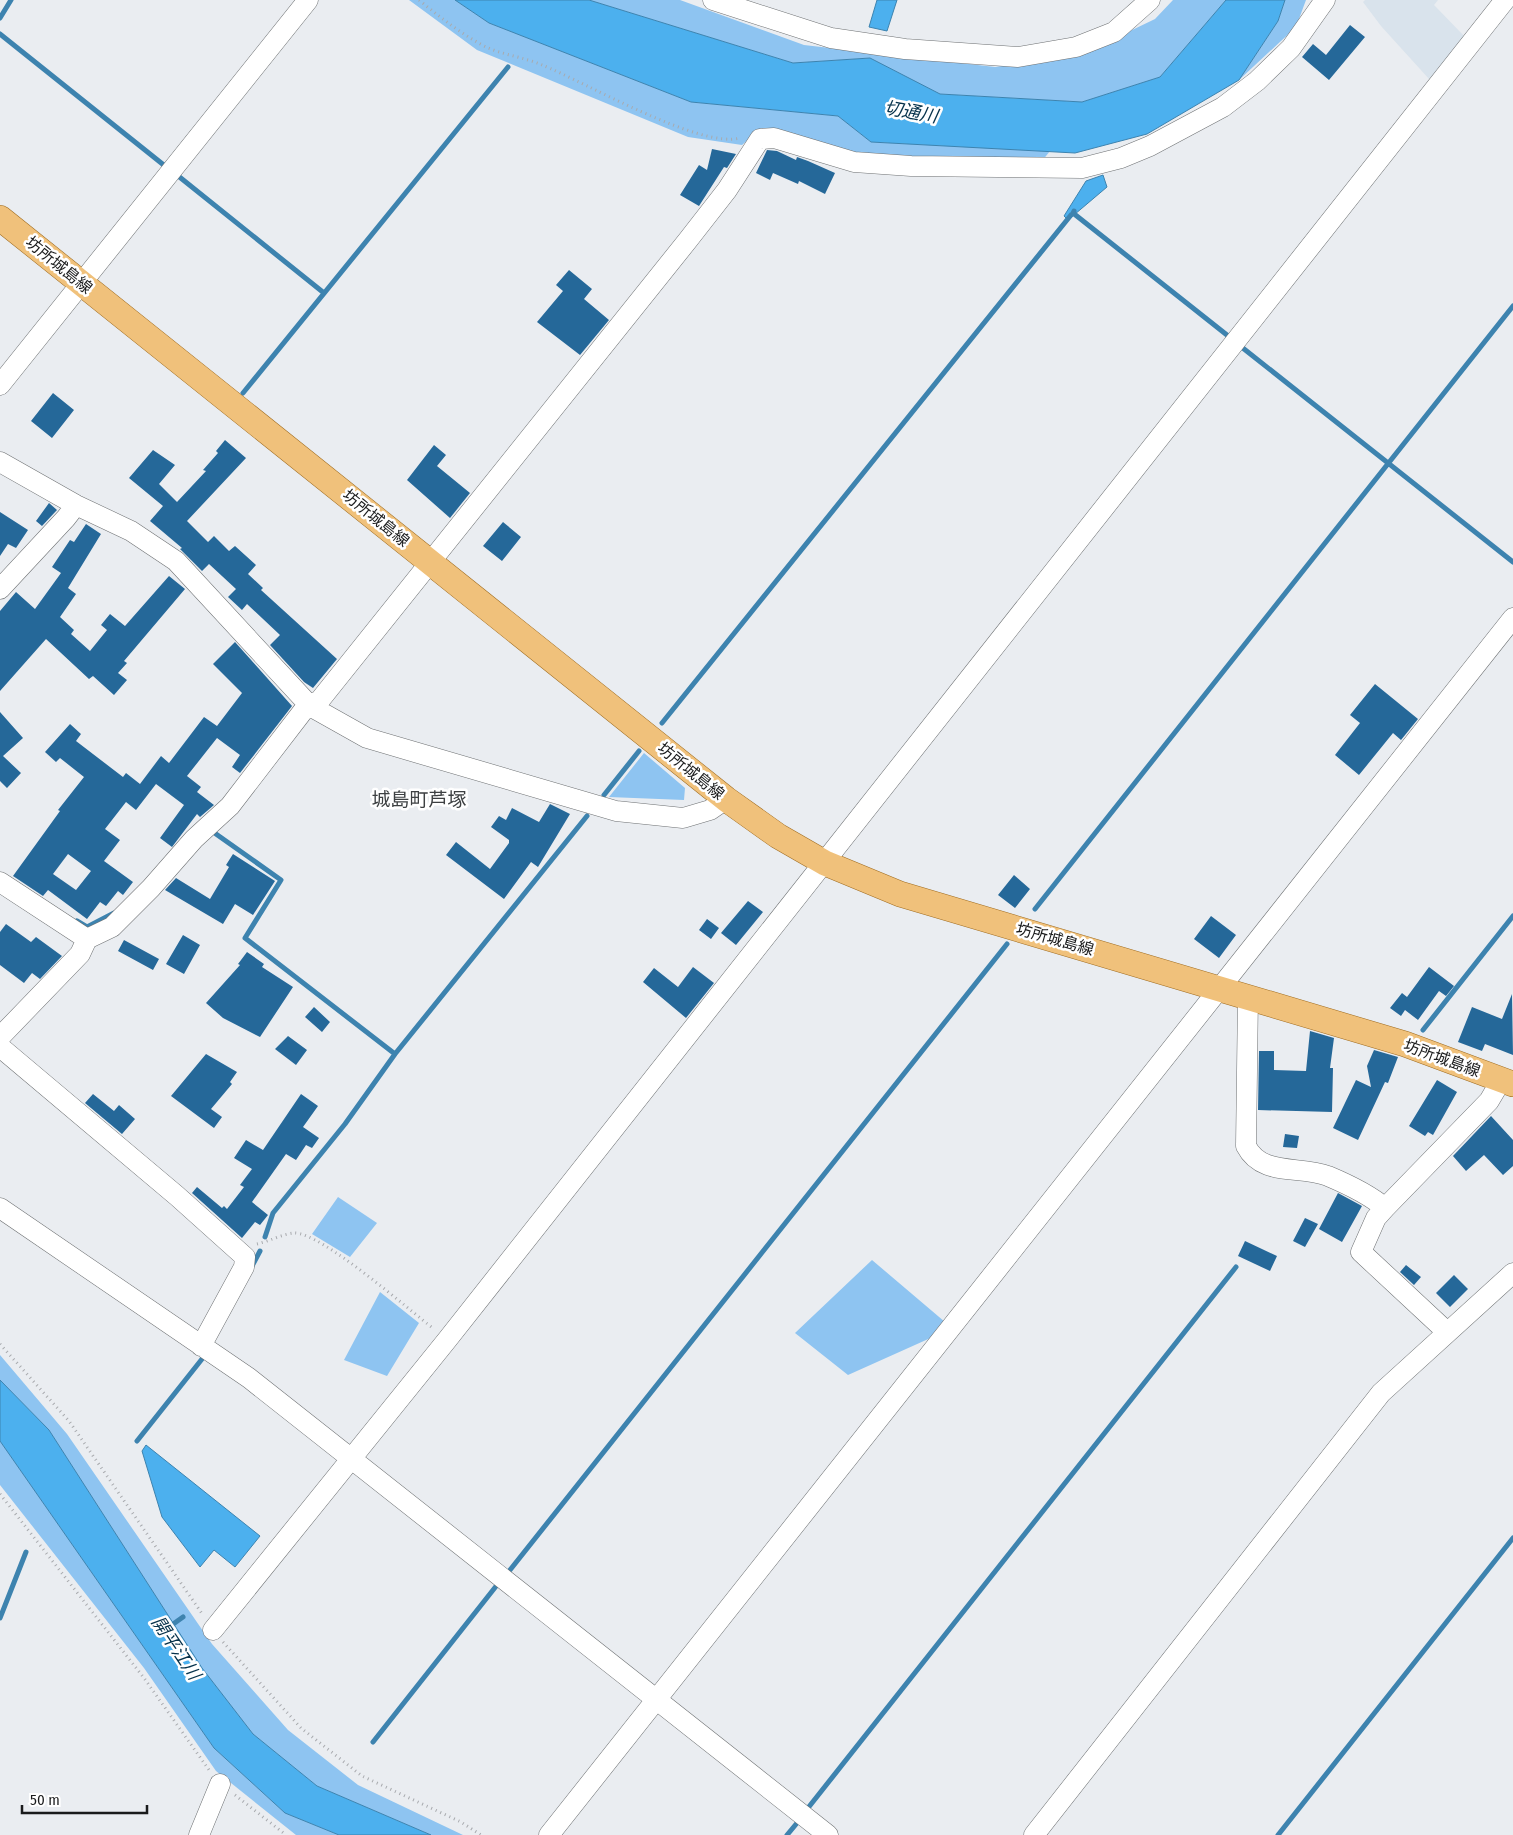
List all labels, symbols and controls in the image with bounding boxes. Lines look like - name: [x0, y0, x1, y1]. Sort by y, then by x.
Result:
- water label: 切通川: [883, 96, 941, 128]
- street label: 坊所城島線: [22, 232, 96, 298]
- street label: 坊所城島線: [339, 485, 413, 551]
- street label: 坊所城島線: [654, 738, 728, 804]
- district label: 城島町芦塚: [371, 788, 467, 811]
- street label: 坊所城島線: [1014, 919, 1096, 959]
- street label: 坊所城島線: [1401, 1035, 1483, 1081]
- water label: 開平江川: [147, 1612, 206, 1686]
- scale bar: [22, 1782, 148, 1814]
- text: 50 m: [30, 1791, 60, 1809]

